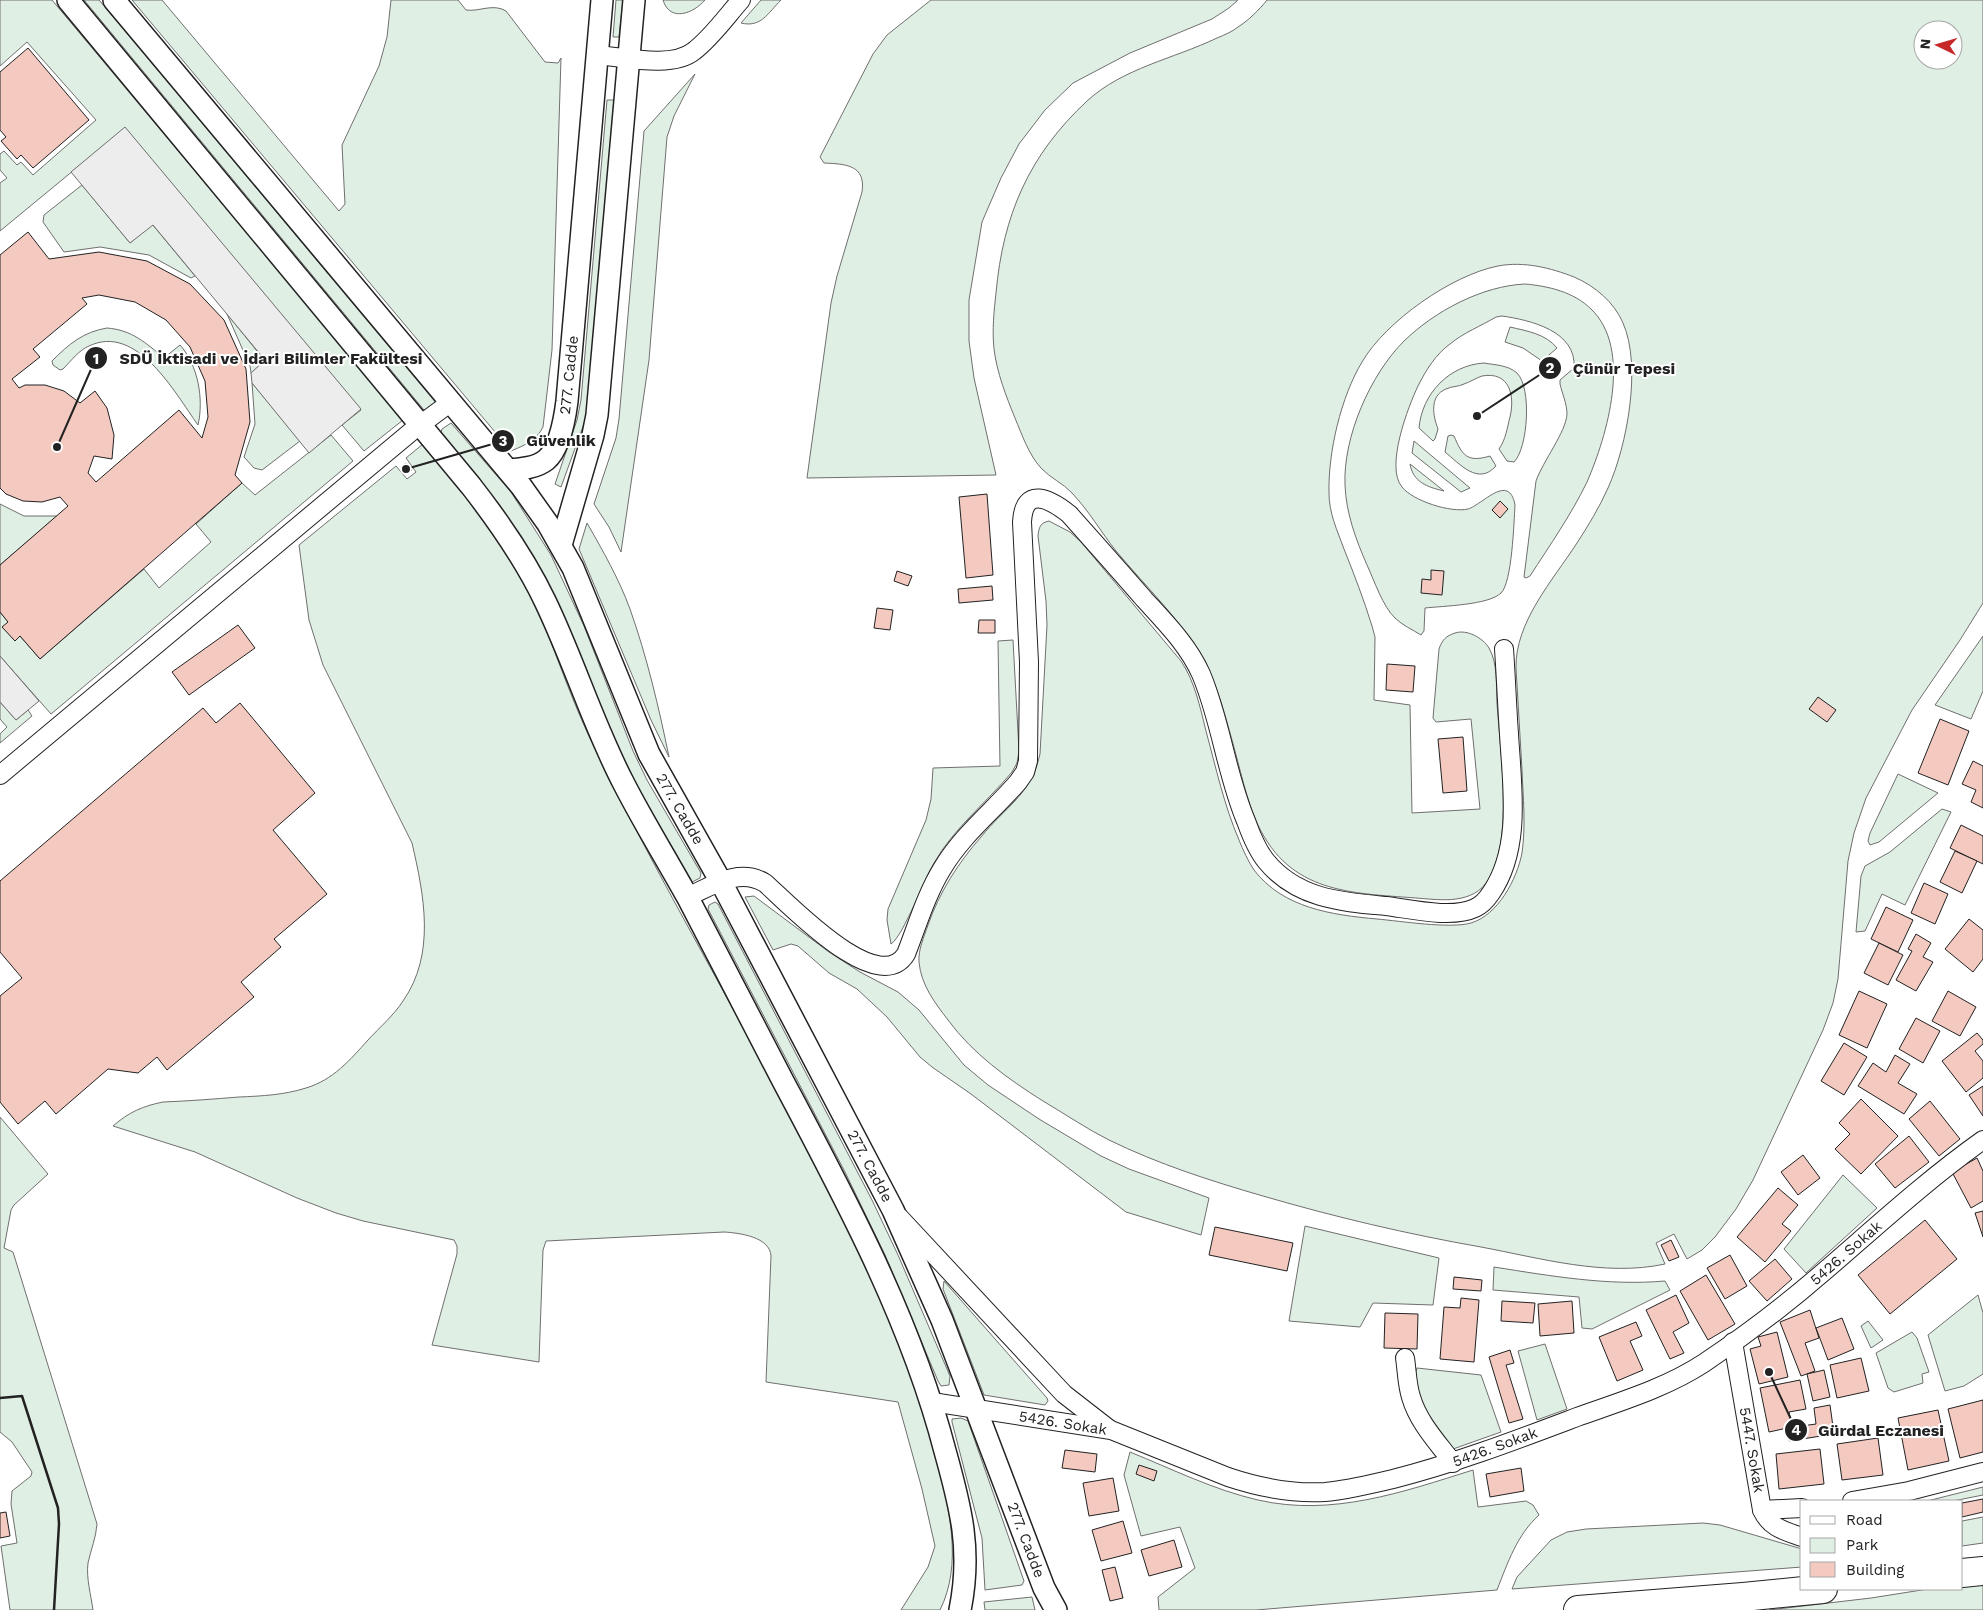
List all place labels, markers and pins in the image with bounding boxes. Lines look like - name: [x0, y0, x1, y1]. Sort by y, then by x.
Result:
- callout: SDÜ İktisadi ve İdari Bilimler Fakültesi: [84, 343, 432, 374]
- callout: Çünür Tepesi: [1538, 352, 1686, 383]
- callout: Güvenlik: [491, 425, 605, 456]
- callout: Gürdal Eczanesi: [1783, 1414, 1955, 1445]

